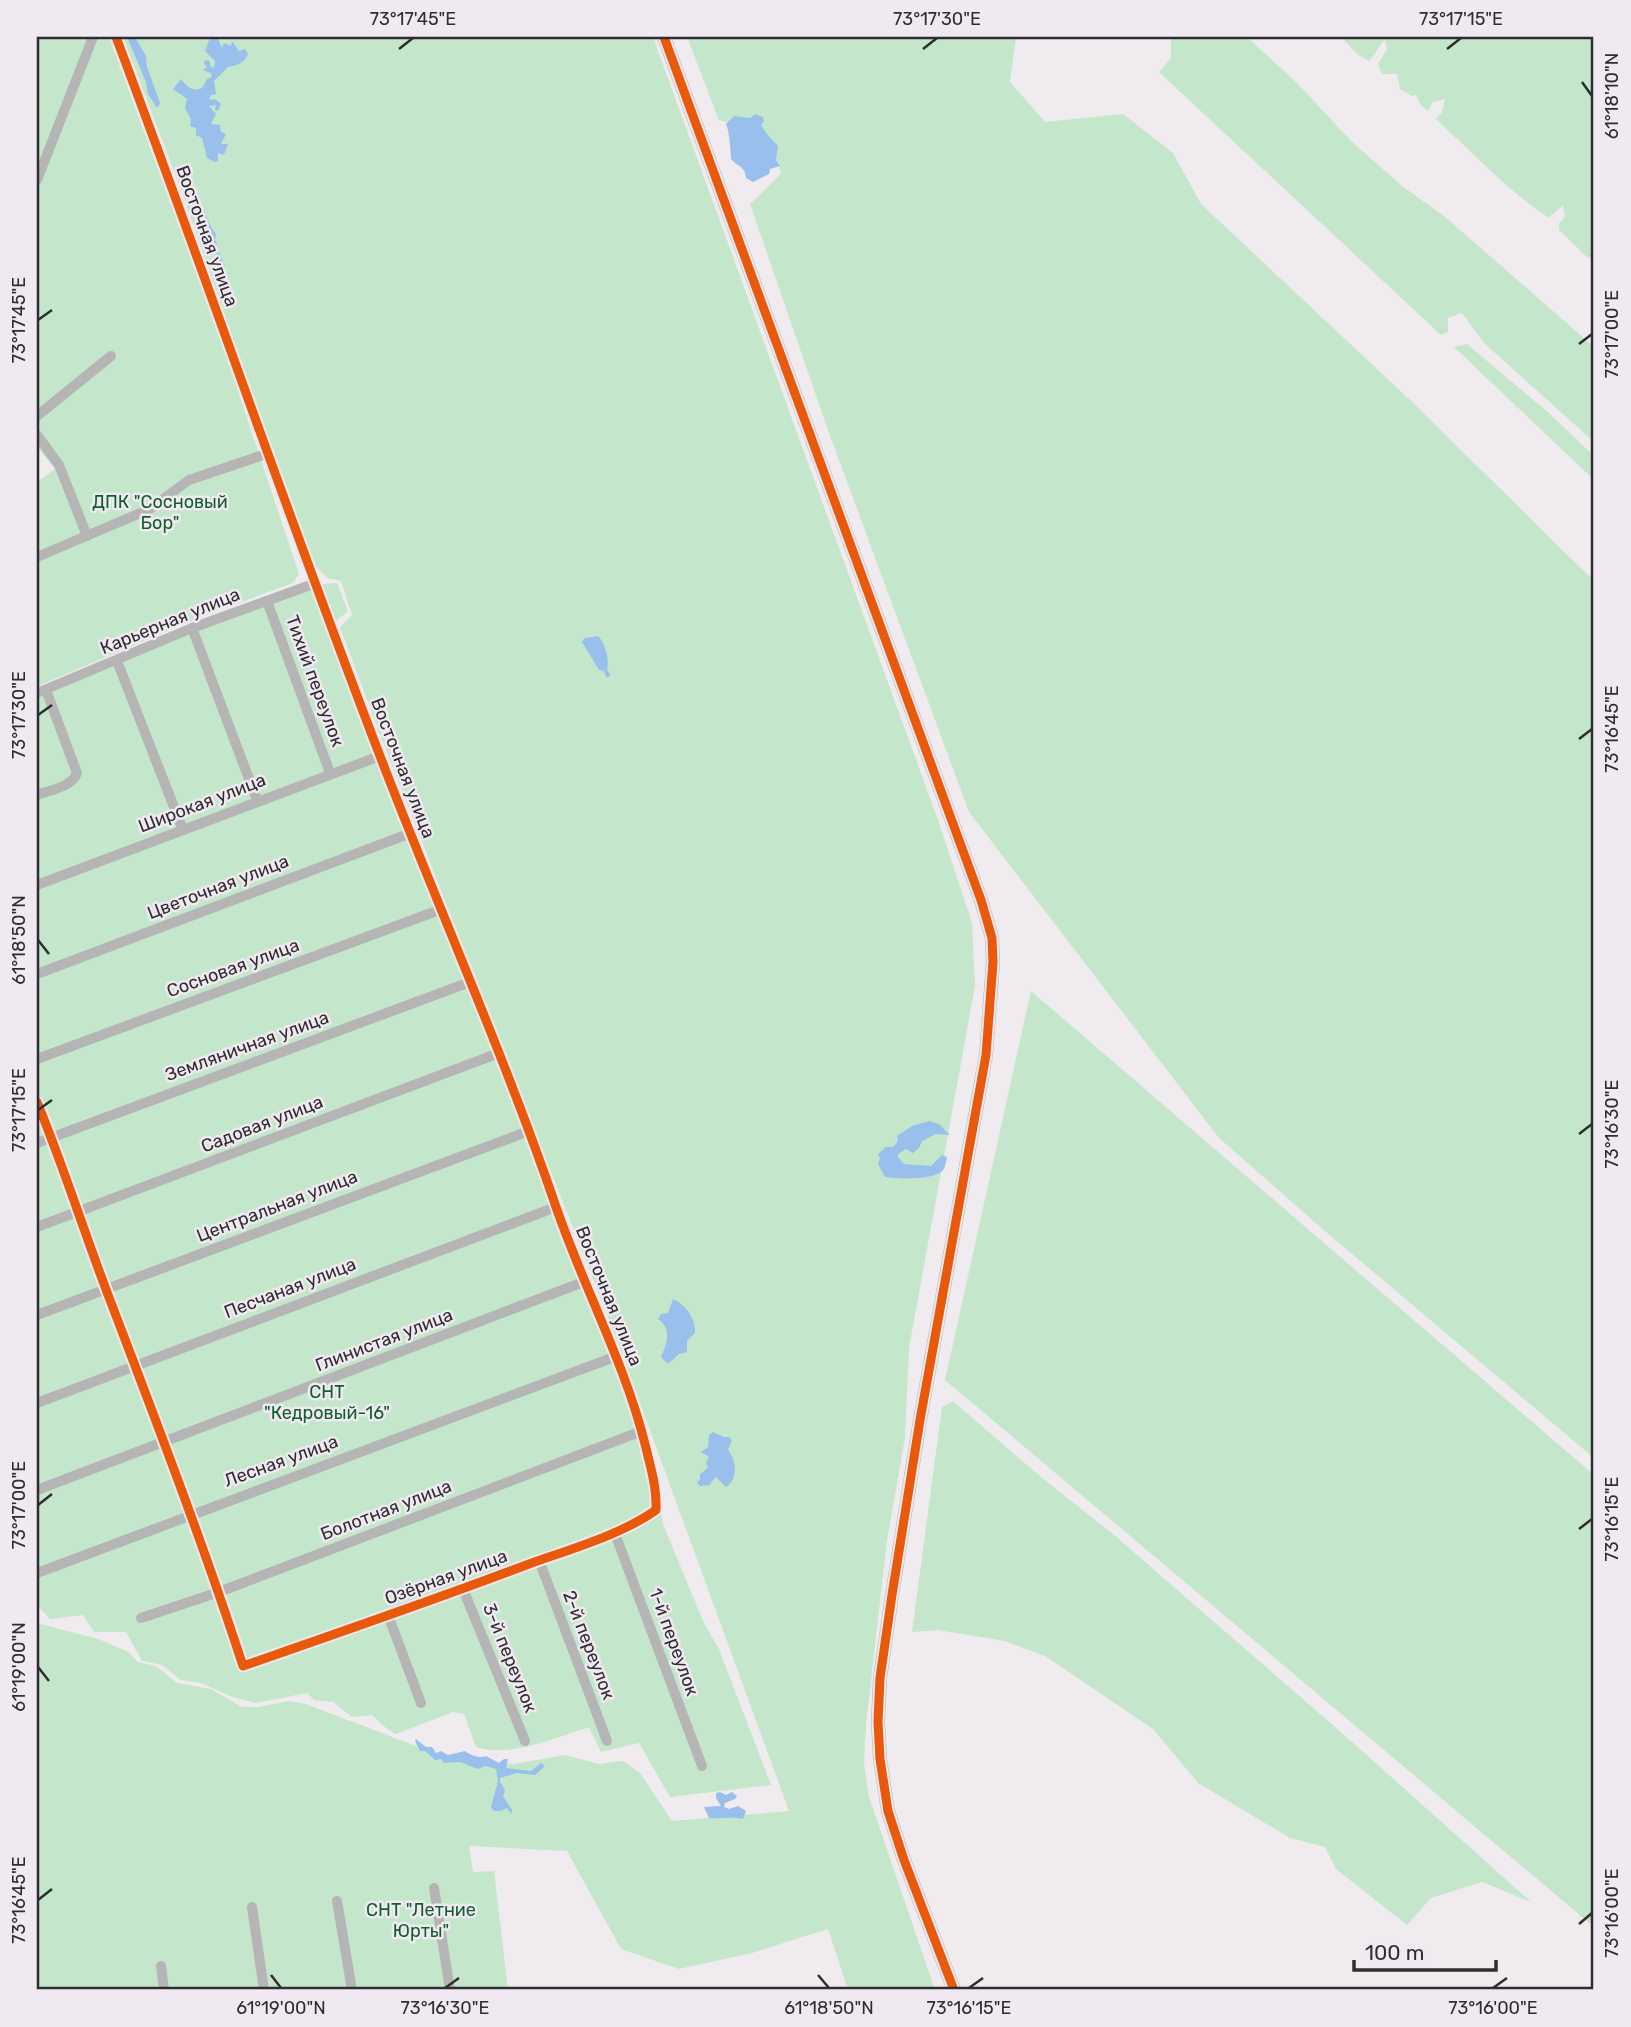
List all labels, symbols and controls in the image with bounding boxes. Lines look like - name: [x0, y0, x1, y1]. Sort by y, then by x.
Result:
- text: 73°17'45"E: [370, 8, 456, 30]
- text: 73°17'30"E: [893, 8, 981, 30]
- text: 73°17'15"E: [1419, 8, 1503, 30]
- text: 61°18'10"N: [1601, 53, 1623, 139]
- street label: Восточная улица: [171, 162, 243, 310]
- text: 73°17'45"E: [8, 277, 30, 363]
- text: 73°17'00"E: [1601, 290, 1623, 378]
- park label: ДПК "Сосновый Бор": [92, 491, 228, 534]
- street label: Карьерная улица: [97, 583, 243, 659]
- street label: Тихий переулок: [281, 612, 349, 750]
- text: 73°17'30"E: [8, 671, 30, 759]
- text: 73°16'45"E: [1601, 685, 1623, 773]
- street label: Восточная улица: [366, 695, 440, 841]
- street label: Широкая улица: [135, 769, 269, 837]
- street label: Цветочная улица: [144, 850, 292, 924]
- text: 61°18'50"N: [8, 895, 30, 985]
- street label: Сосновая улица: [164, 934, 302, 1002]
- street label: Земляничная улица: [162, 1006, 332, 1086]
- text: 73°17'15"E: [8, 1068, 30, 1152]
- text: 73°16'30"E: [1601, 1080, 1623, 1168]
- street label: Садовая улица: [198, 1091, 326, 1157]
- street label: Центральная улица: [194, 1165, 360, 1247]
- street label: Восточная улица: [571, 1223, 647, 1369]
- street label: Песчаная улица: [221, 1253, 359, 1323]
- street label: Глинистая улица: [312, 1304, 456, 1376]
- park label: СНТ "Кедровый-16": [264, 1381, 390, 1424]
- street label: Лесная улица: [221, 1430, 341, 1492]
- text: 73°17'00"E: [8, 1461, 30, 1549]
- street label: Болотная улица: [317, 1475, 455, 1545]
- text: 73°16'15"E: [1601, 1477, 1623, 1561]
- street label: Озёрная улица: [382, 1545, 510, 1609]
- street label: 1-й переулок: [644, 1585, 704, 1699]
- street label: 2-й переулок: [558, 1587, 620, 1703]
- street label: 3-й переулок: [478, 1600, 542, 1716]
- text: 61°19'00"N: [8, 1622, 30, 1712]
- text: 73°16'45"E: [8, 1856, 30, 1944]
- text: 73°16'00"E: [1601, 1868, 1623, 1958]
- park label: СНТ "Летние Юрты": [366, 1899, 476, 1942]
- scale bar: [1354, 1929, 1496, 1973]
- text: 100 m: [1365, 1940, 1424, 1965]
- text: 61°19'00"N: [236, 1997, 326, 2019]
- text: 73°16'30"E: [401, 1997, 489, 2019]
- text: 61°18'50"N: [784, 1997, 874, 2019]
- text: 73°16'15"E: [927, 1997, 1011, 2019]
- text: 73°16'00"E: [1448, 1997, 1538, 2019]

